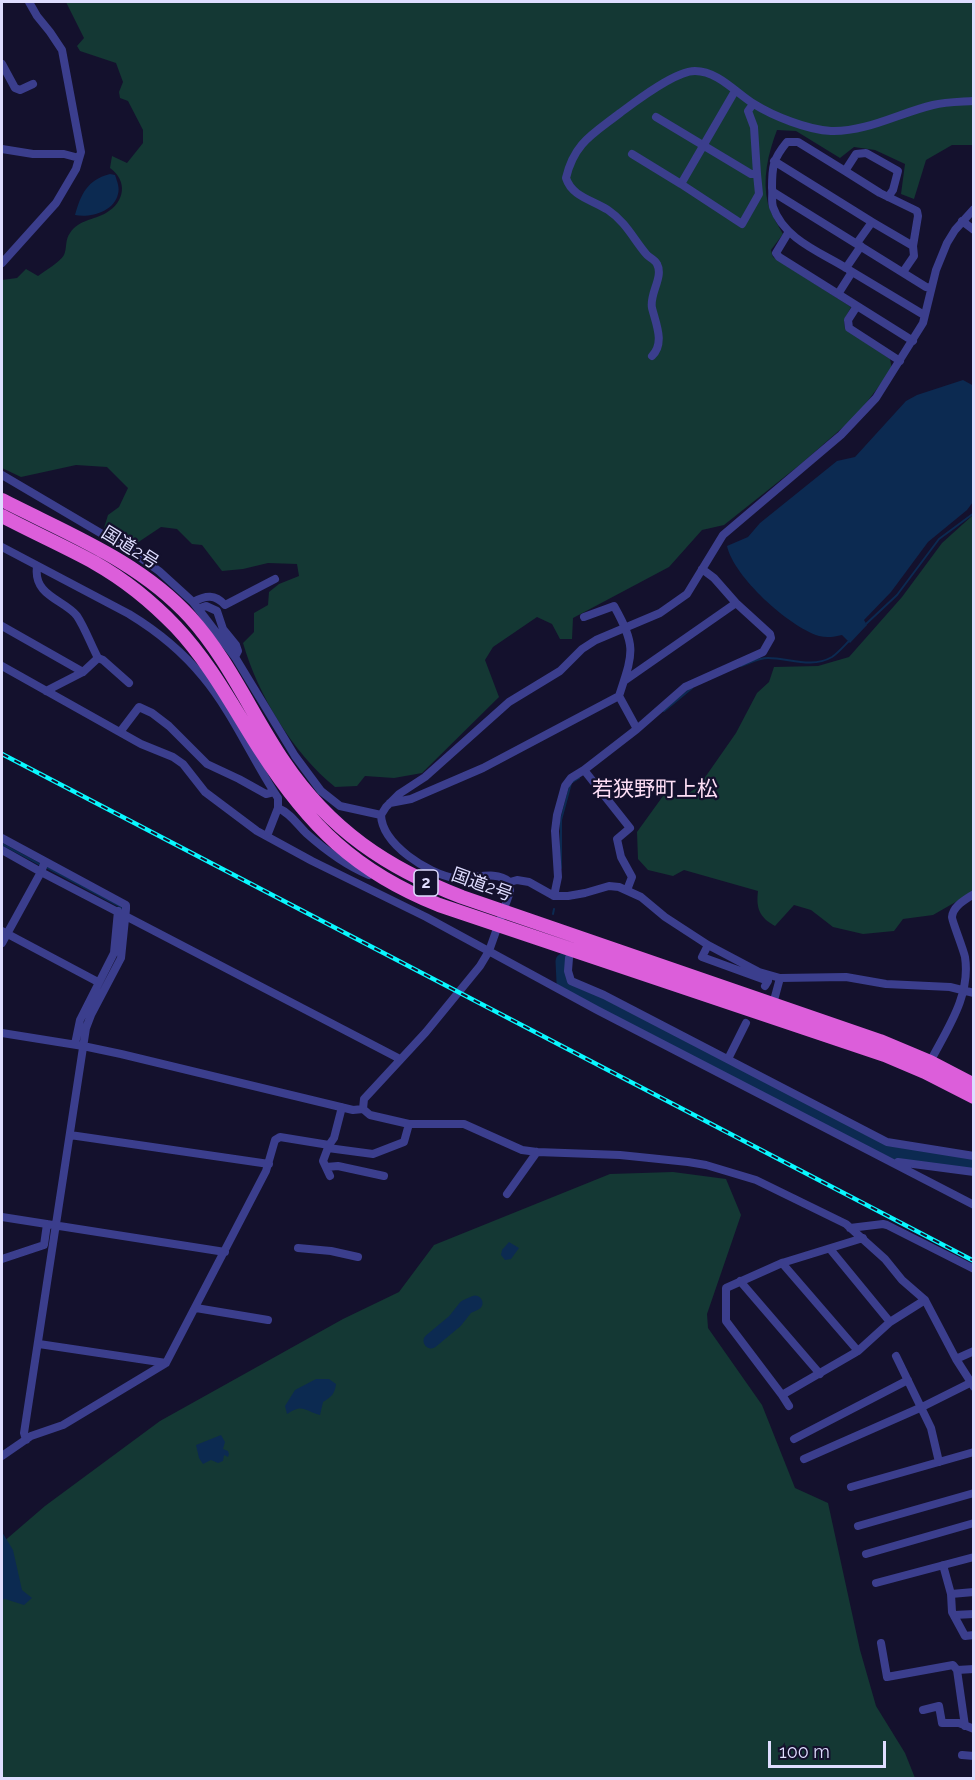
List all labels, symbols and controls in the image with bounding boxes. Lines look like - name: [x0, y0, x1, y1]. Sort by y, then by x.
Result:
- street label: 国道2号: [97, 522, 163, 574]
- district label: 若狭野町上松: [592, 777, 718, 803]
- street label: 国道2号: [449, 864, 515, 906]
- road number: 2: [414, 870, 438, 896]
- scale bar: [771, 1729, 890, 1767]
- text: 100 m: [779, 1741, 830, 1762]

